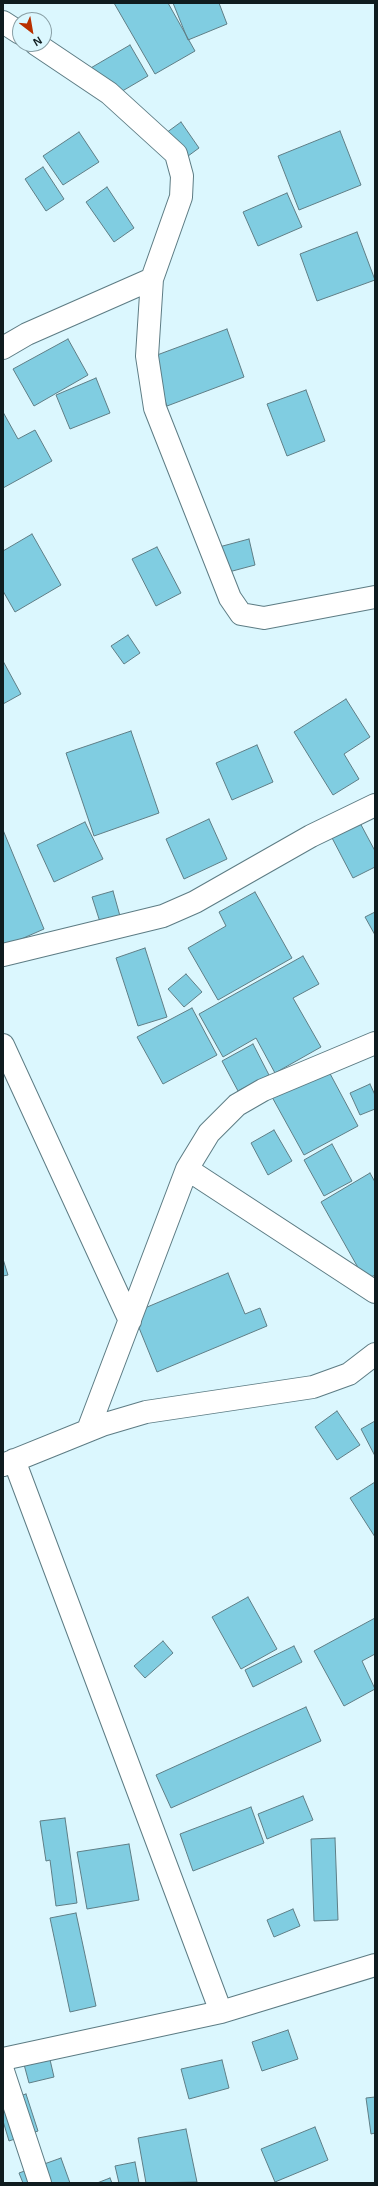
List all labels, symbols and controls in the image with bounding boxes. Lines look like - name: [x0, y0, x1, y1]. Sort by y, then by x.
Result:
- north arrow: [12, 12, 52, 52]
- text: N: [31, 34, 44, 49]

